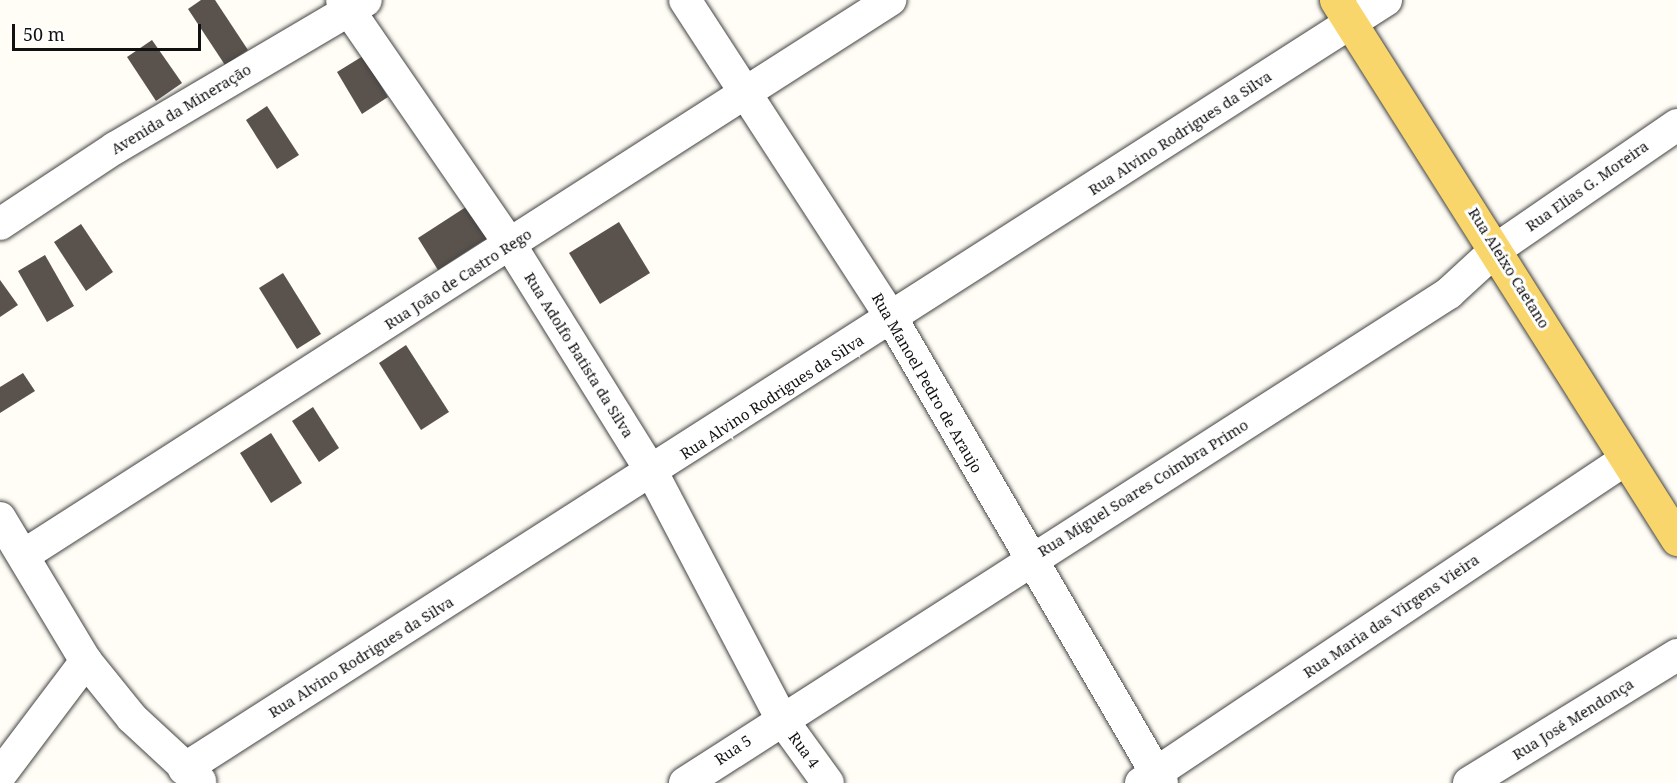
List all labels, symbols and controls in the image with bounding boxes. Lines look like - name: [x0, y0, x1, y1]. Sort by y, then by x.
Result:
- scale bar: [15, 12, 204, 50]
- text: 50 m: [23, 22, 65, 46]
- street label: Avenida da Mineração: [108, 60, 254, 158]
- street label: Rua Alvino Rodrigues da Silva: [1085, 67, 1275, 199]
- street label: Rua Elias G. Moreira: [1522, 137, 1652, 235]
- street label: Rua Aleixo Caetano: [1465, 204, 1553, 332]
- street label: Rua João de Castro Rego: [381, 225, 535, 333]
- street label: Rua Adolfo Batista da Silva: [521, 269, 637, 441]
- street label: Rua Manoel Pedro de Araujo: [868, 290, 986, 476]
- street label: Rua Alvino Rodrigues da Silva: [677, 331, 867, 463]
- street label: Rua Miguel Soares Coimbra Primo: [1034, 416, 1252, 560]
- street label: Rua Maria das Virgens Vieira: [1300, 550, 1482, 682]
- street label: Rua Alvino Rodrigues da Silva: [265, 592, 457, 722]
- street label: Rua José Mendonça: [1509, 674, 1637, 764]
- street label: Rua 4: [785, 728, 823, 772]
- street label: Rua 5: [711, 731, 755, 769]

